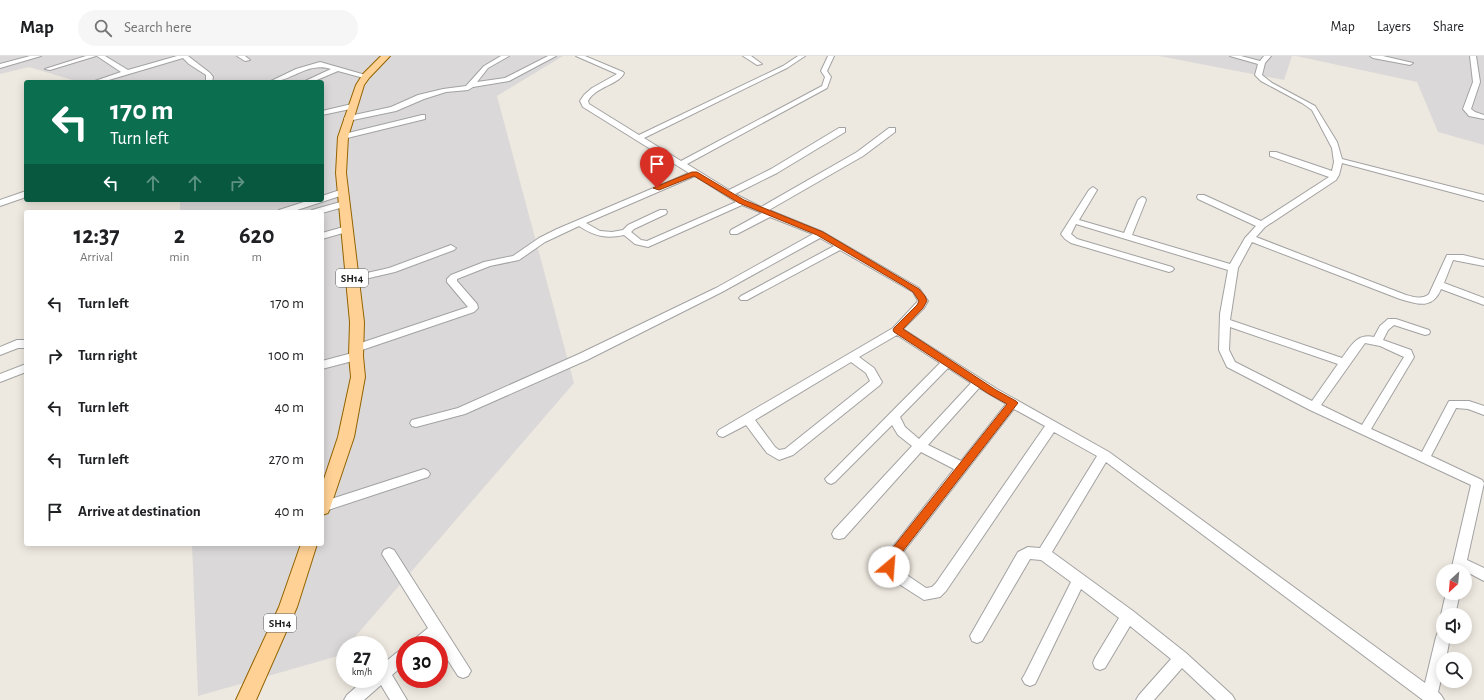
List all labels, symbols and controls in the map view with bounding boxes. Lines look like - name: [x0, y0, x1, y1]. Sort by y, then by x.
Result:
- search box: [78, 10, 358, 46]
- icon: search: [92, 17, 114, 39]
- text: Map: [20, 18, 54, 37]
- text: Search here: [124, 20, 192, 35]
- text: Map: [1330, 20, 1355, 34]
- text: Layers: [1377, 20, 1411, 34]
- text: Share: [1433, 20, 1464, 34]
- icon: left: [44, 96, 96, 148]
- text: 170 m: [110, 97, 174, 125]
- text: Turn left: [110, 130, 169, 148]
- pin: [640, 147, 674, 188]
- icon: arrive: [646, 153, 668, 175]
- icon: left: [100, 172, 122, 194]
- icon: ahead: [142, 172, 164, 194]
- icon: ahead: [184, 172, 206, 194]
- icon: right: [226, 172, 248, 194]
- text: 12:37: [74, 224, 120, 248]
- text: 2: [174, 224, 185, 248]
- text: 620: [239, 224, 274, 248]
- text: Arrival: [80, 251, 113, 264]
- text: min: [169, 251, 189, 264]
- text: m: [252, 251, 262, 264]
- road number: SH14: [336, 269, 368, 287]
- icon: left: [44, 293, 66, 315]
- text: Turn left: [78, 296, 129, 311]
- text: 170 m: [270, 296, 304, 311]
- icon: right: [44, 345, 66, 367]
- text: Turn right: [78, 348, 137, 363]
- text: 100 m: [269, 348, 304, 363]
- icon: left: [44, 397, 66, 419]
- text: Turn left: [78, 400, 129, 415]
- text: 40 m: [274, 400, 304, 415]
- icon: left: [44, 449, 66, 471]
- text: Turn left: [78, 452, 129, 467]
- text: 270 m: [269, 452, 304, 467]
- icon: arrive: [44, 501, 66, 523]
- text: Arrive at destination: [78, 504, 201, 519]
- text: 40 m: [274, 504, 304, 519]
- position arrow: [868, 546, 910, 588]
- north arrow: [1436, 564, 1472, 600]
- map controls: [1436, 564, 1472, 688]
- button: sound: [1436, 608, 1472, 644]
- road number: SH14: [264, 614, 296, 632]
- speed limit sign: 30: [396, 636, 448, 688]
- text: 27: [353, 647, 371, 667]
- button: search: [1436, 652, 1472, 688]
- text: km/h: [352, 667, 372, 677]

